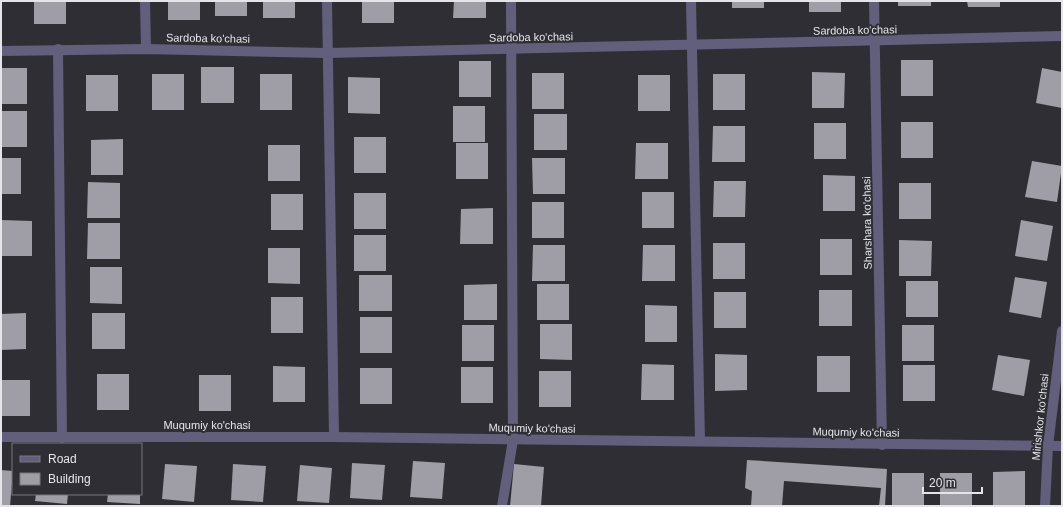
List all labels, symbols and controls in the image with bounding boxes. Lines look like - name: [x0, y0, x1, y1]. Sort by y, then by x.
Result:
- street label: Sardoba ko'chasi: [813, 23, 897, 37]
- street label: Sardoba ko'chasi: [489, 30, 573, 44]
- street label: Sardoba ko'chasi: [166, 31, 250, 45]
- street label: Sharshara ko'chasi: [860, 176, 874, 270]
- street label: Mirishkor ko'chasi: [1029, 373, 1051, 461]
- street label: Muqumiy ko'chasi: [163, 419, 251, 431]
- street label: Muqumiy ko'chasi: [488, 421, 576, 435]
- street label: Muqumiy ko'chasi: [812, 425, 900, 439]
- legend: [12, 443, 142, 495]
- text: Road: [48, 452, 77, 466]
- scale bar: [923, 469, 982, 495]
- text: Building: [48, 472, 91, 486]
- text: 20 m: [929, 476, 956, 490]

